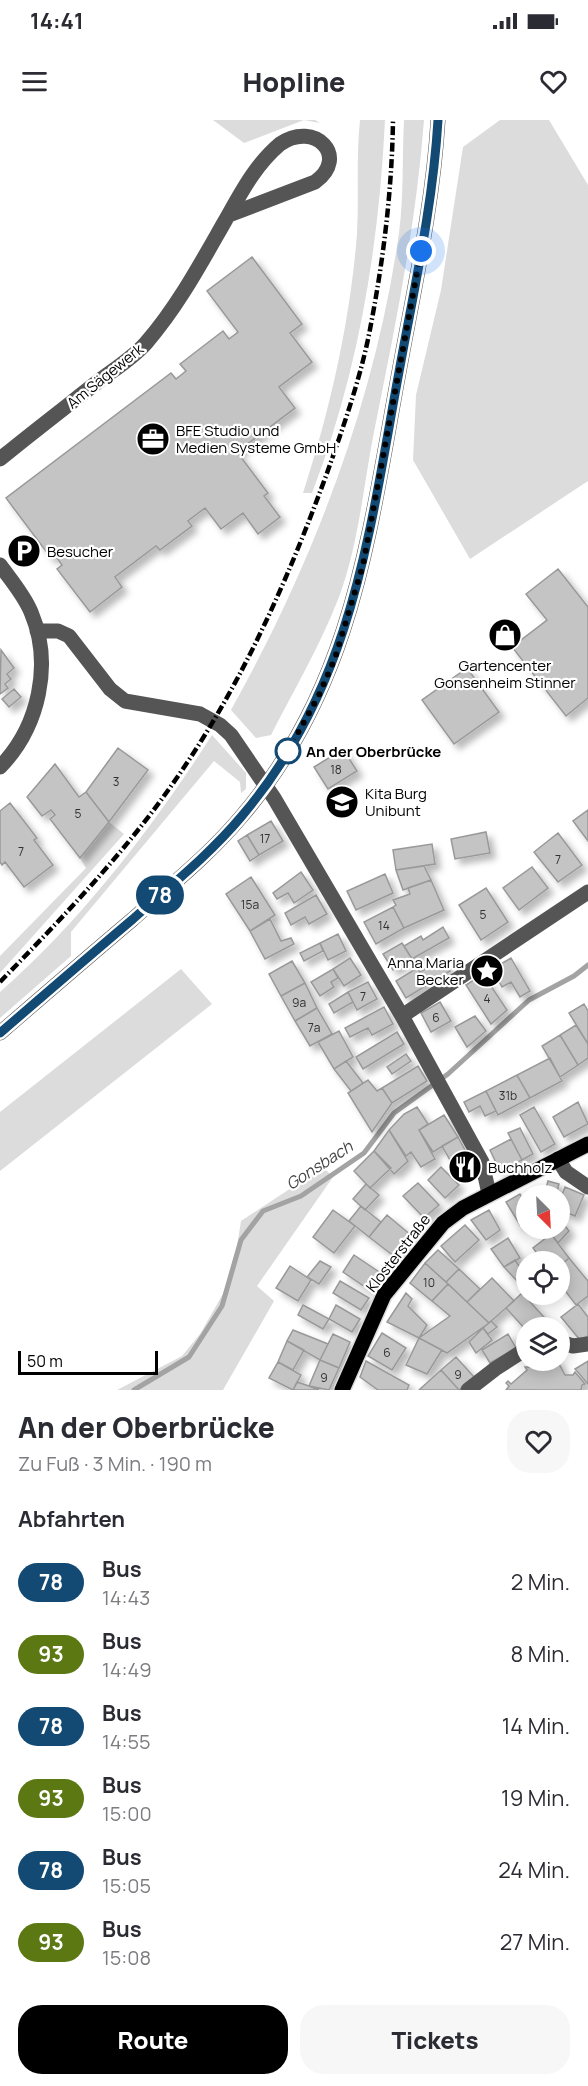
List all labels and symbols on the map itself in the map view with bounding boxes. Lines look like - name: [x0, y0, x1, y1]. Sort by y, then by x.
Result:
- your location: [406, 236, 436, 266]
- street label: Am Sägewerk: [62, 338, 148, 413]
- place label: BFE Studio und Medien Systeme GmbH: [176, 420, 336, 458]
- office icon: BFE Studio und Medien Systeme GmbH: [135, 421, 171, 457]
- parking icon: Besucher: [6, 533, 42, 569]
- place label: Besucher: [47, 541, 114, 562]
- shop icon: Gartencenter Gonsenheim Stinner: [487, 617, 523, 653]
- place label: Gartencenter Gonsenheim Stinner: [434, 655, 576, 693]
- marker: An der Oberbrücke: [275, 738, 301, 764]
- place label: An der Oberbrücke: [306, 741, 441, 762]
- house number: 18: [330, 761, 342, 778]
- house number: 3: [113, 773, 119, 790]
- place label: Kita Burg Unibunt: [365, 783, 427, 821]
- school or university icon: Kita Burg Unibunt: [324, 784, 360, 820]
- house number: 5: [75, 805, 82, 822]
- house number: 17: [260, 830, 270, 847]
- house number: 7: [18, 843, 24, 860]
- house number: 7: [555, 851, 561, 868]
- line badge: 78: [133, 876, 187, 914]
- house number: 15a: [241, 896, 259, 913]
- house number: 5: [480, 906, 487, 923]
- house number: 14: [378, 917, 390, 934]
- place label: Anna Maria Becker: [387, 952, 465, 990]
- place icon: Anna Maria Becker: [469, 953, 505, 989]
- house number: 7: [360, 988, 366, 1005]
- house number: 4: [483, 990, 491, 1007]
- house number: 9a: [292, 994, 306, 1011]
- house number: 6: [432, 1009, 440, 1026]
- house number: 7a: [308, 1019, 320, 1036]
- house number: 31b: [499, 1087, 517, 1104]
- water label: Gonsbach: [281, 1135, 357, 1195]
- restaurant icon: Buchholz: [447, 1149, 483, 1185]
- place label: Buchholz: [488, 1157, 553, 1178]
- north arrow: [516, 1185, 570, 1239]
- street label: Klosterstraße: [361, 1209, 435, 1296]
- house number: 10: [423, 1274, 435, 1291]
- house number: 6: [383, 1344, 391, 1361]
- scale bar: [18, 1348, 158, 1376]
- house number: 9: [454, 1366, 462, 1383]
- house number: 9: [320, 1369, 328, 1386]

